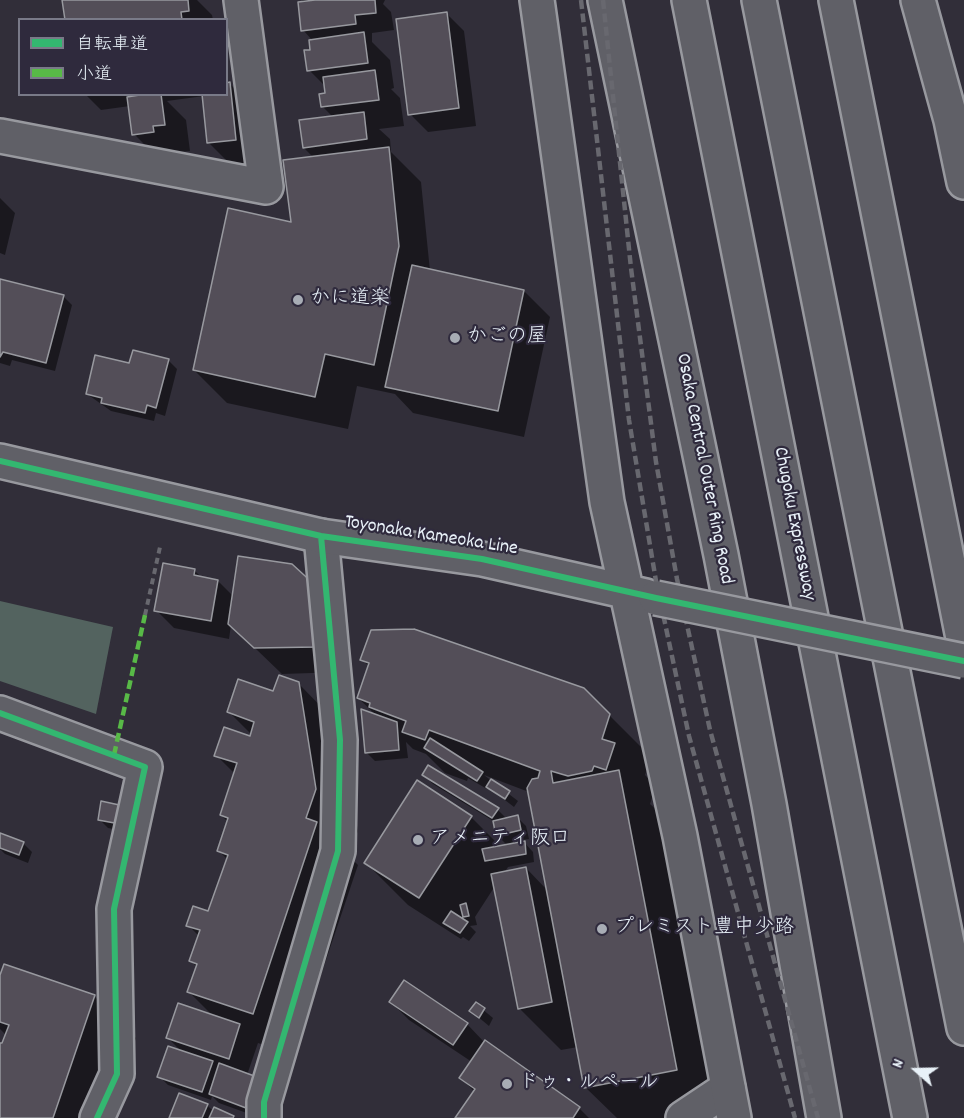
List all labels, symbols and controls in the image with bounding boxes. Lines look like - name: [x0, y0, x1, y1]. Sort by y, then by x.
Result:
- legend: [18, 18, 228, 96]
- text: 自転車道: [76, 33, 148, 58]
- text: 小道: [76, 63, 112, 88]
- place label: かに道楽: [310, 288, 390, 312]
- marker: かに道楽: [291, 293, 305, 307]
- place label: かごの屋: [467, 326, 547, 350]
- marker: かごの屋: [448, 331, 462, 345]
- street label: Osaka Central Outer Ring Road: [669, 352, 737, 586]
- street label: Chugoku Expressway: [766, 445, 820, 603]
- street label: Toyonaka Kameoka Line: [343, 511, 519, 563]
- place label: アメニティ阪口: [430, 828, 570, 852]
- marker: アメニティ阪口: [411, 833, 425, 847]
- place label: プレミスト豊中少路: [614, 917, 794, 941]
- marker: プレミスト豊中少路: [595, 922, 609, 936]
- north arrow: [886, 1040, 946, 1100]
- text: N: [886, 1056, 911, 1071]
- place label: ドゥ・ルペール: [519, 1072, 659, 1096]
- marker: ドゥ・ルペール: [500, 1077, 514, 1091]

